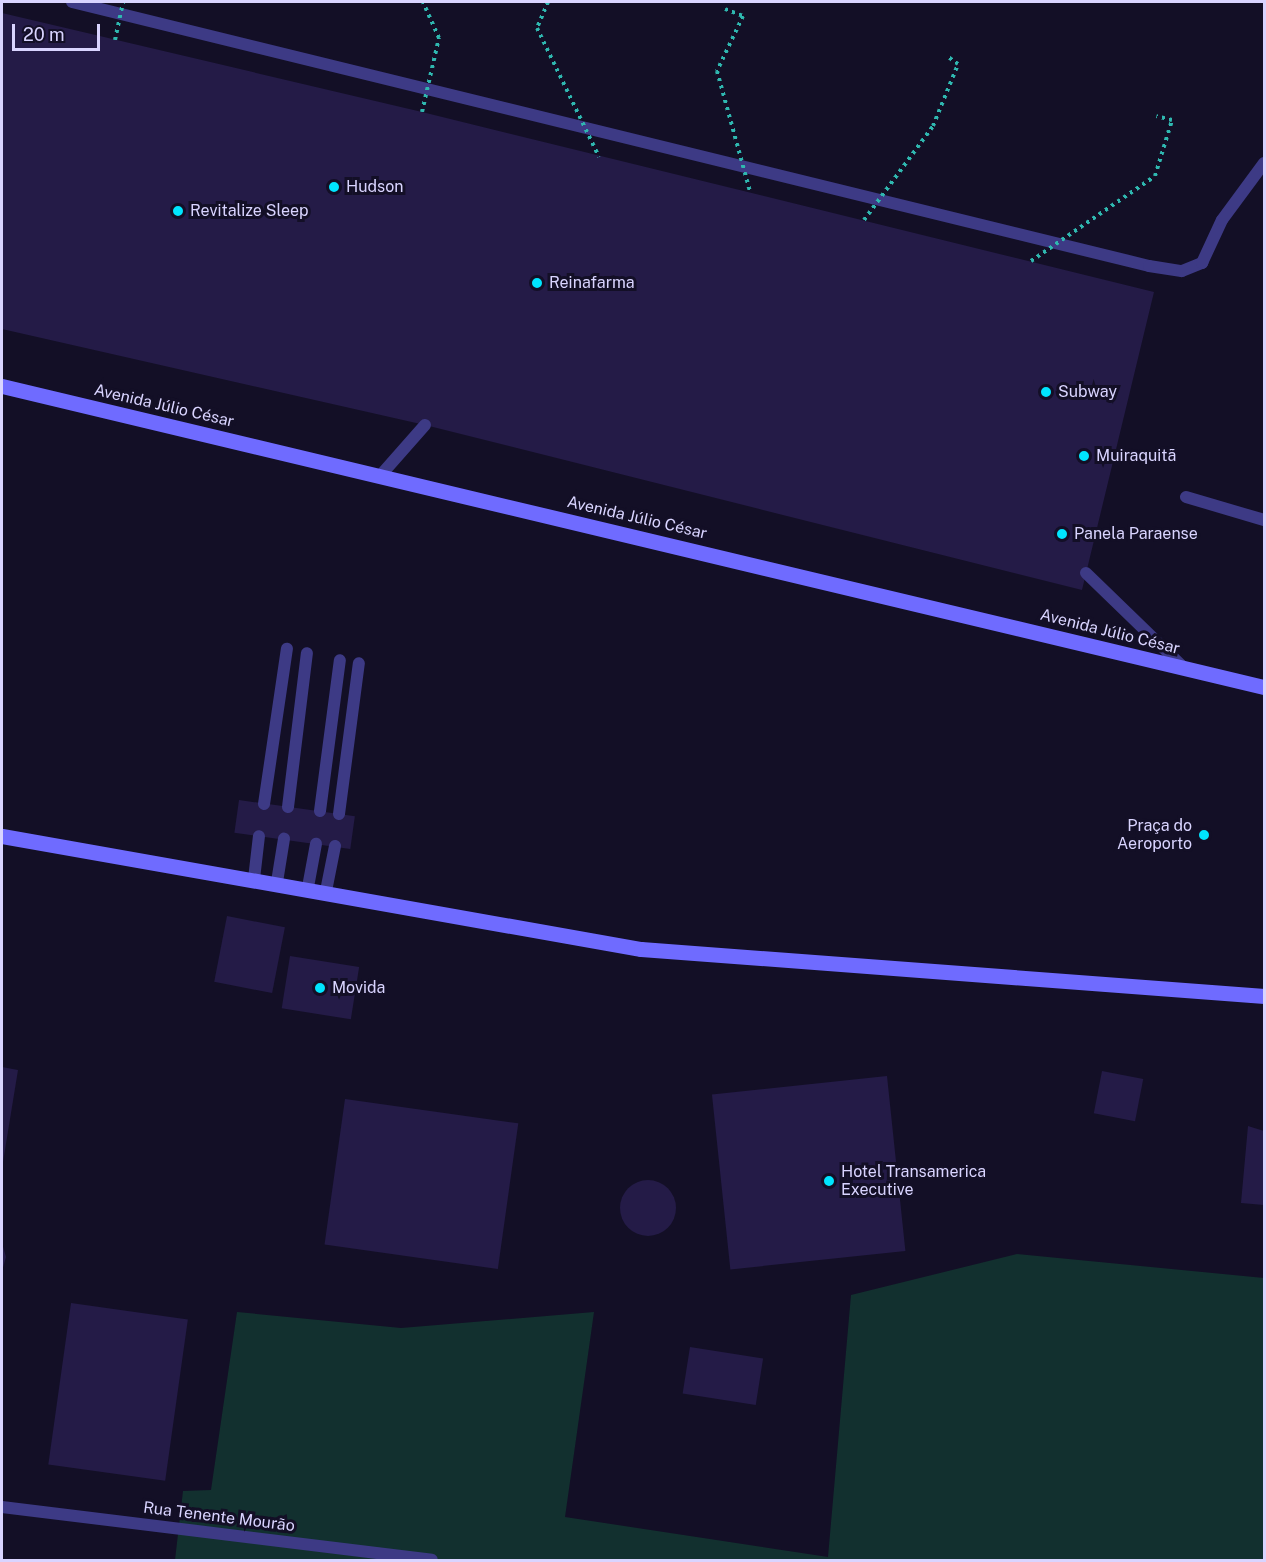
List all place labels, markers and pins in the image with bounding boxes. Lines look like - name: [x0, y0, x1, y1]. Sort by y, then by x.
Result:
- place label: Hudson: [346, 177, 403, 197]
- marker: Hudson: [327, 180, 341, 194]
- place label: Revitalize Sleep: [190, 201, 309, 221]
- marker: Revitalize Sleep: [171, 204, 185, 218]
- place label: Reinafarma: [549, 273, 635, 293]
- marker: Reinafarma: [530, 276, 544, 290]
- place label: Subway: [1058, 382, 1117, 402]
- marker: Subway: [1039, 385, 1053, 399]
- place label: Muiraquitã: [1096, 446, 1176, 466]
- marker: Muiraquitã: [1077, 449, 1091, 463]
- place label: Panela Paraense: [1074, 524, 1198, 544]
- marker: Panela Paraense: [1055, 527, 1069, 541]
- place label: Praça do Aeroporto: [1117, 816, 1192, 854]
- marker: Praça do Aeroporto: [1197, 828, 1211, 842]
- place label: Movida: [332, 978, 385, 998]
- marker: Movida: [313, 981, 327, 995]
- place label: Hotel Transamerica Executive: [841, 1162, 986, 1200]
- marker: Hotel Transamerica Executive: [822, 1174, 836, 1188]

